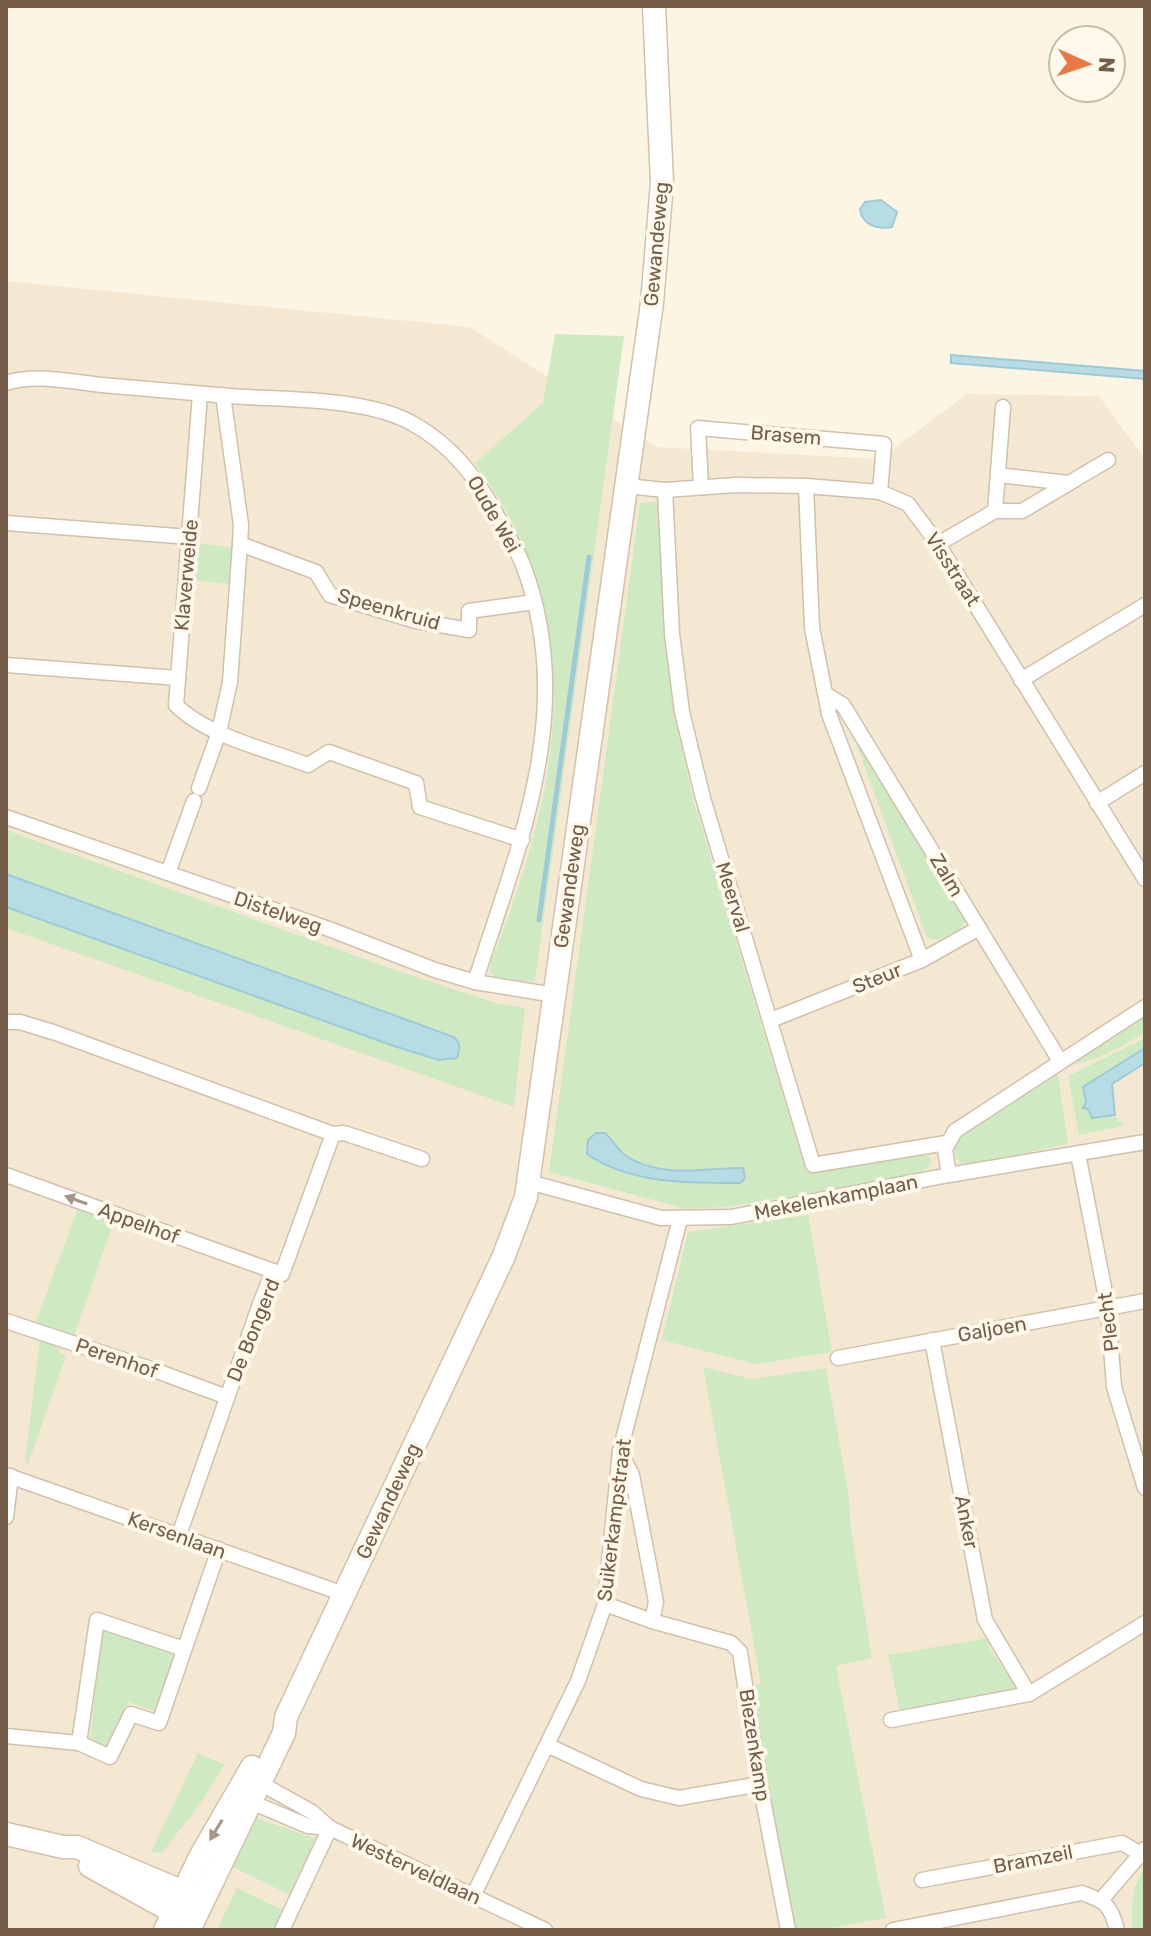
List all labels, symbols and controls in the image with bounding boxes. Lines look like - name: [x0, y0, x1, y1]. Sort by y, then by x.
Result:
- north arrow: [1047, 24, 1127, 104]
- text: N: [1093, 56, 1120, 74]
- street label: Gewandeweg: [639, 181, 673, 307]
- street label: Brasem: [750, 420, 822, 450]
- street label: Oude Wei: [462, 471, 526, 557]
- street label: Klaverweide: [169, 518, 203, 632]
- street label: Visstraat: [920, 528, 986, 611]
- street label: Speenkruid: [335, 583, 443, 635]
- street label: Gewandeweg: [548, 822, 590, 950]
- street label: Zalm: [925, 849, 969, 901]
- street label: Meerval: [711, 859, 755, 935]
- street label: Distelweg: [231, 886, 325, 938]
- street label: Steur: [849, 957, 906, 999]
- street label: Mekelenkamplaan: [752, 1169, 920, 1225]
- one-way arrow: [64, 1193, 88, 1206]
- street label: Appelhof: [95, 1197, 183, 1249]
- street label: De Bongerd: [221, 1275, 285, 1385]
- street label: Plecht: [1092, 1291, 1124, 1353]
- street label: Galjoen: [956, 1311, 1028, 1347]
- street label: Perenhof: [72, 1333, 162, 1383]
- street label: Suikerkampstraat: [592, 1437, 636, 1603]
- street label: Gewandeweg: [351, 1439, 425, 1563]
- street label: Anker: [950, 1493, 984, 1551]
- street label: Kersenlaan: [125, 1506, 229, 1564]
- street label: Biezenkamp: [734, 1687, 776, 1803]
- one-way arrow: [209, 1819, 223, 1842]
- street label: Westerveldlaan: [347, 1828, 485, 1910]
- street label: Bramzeil: [991, 1840, 1075, 1878]

